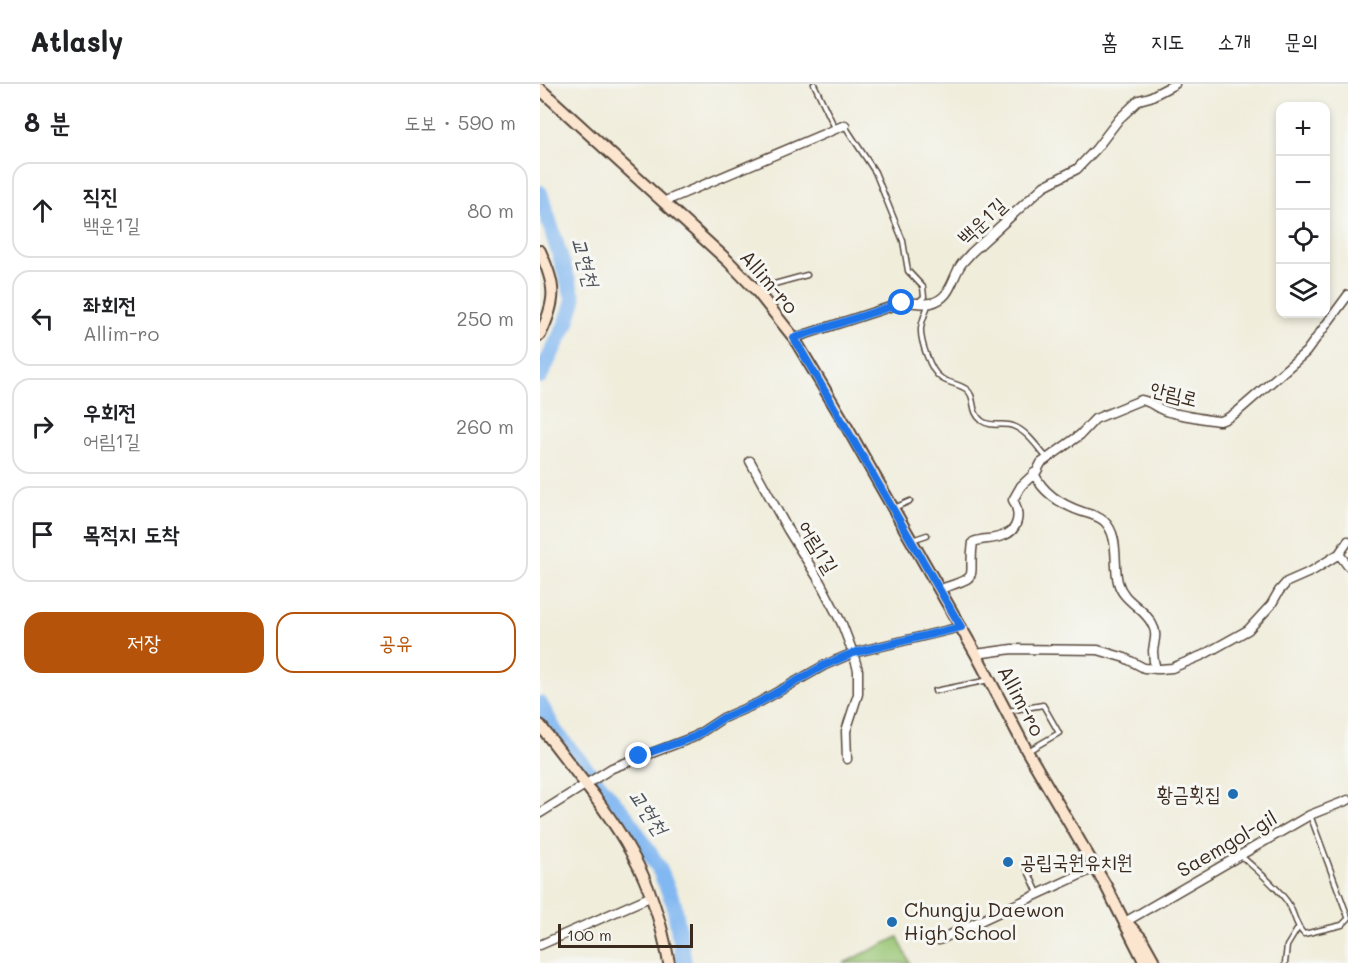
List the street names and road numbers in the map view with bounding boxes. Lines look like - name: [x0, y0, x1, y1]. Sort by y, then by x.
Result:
- street label: 백운1길: [952, 191, 1011, 249]
- street label: Allim-ro: [735, 244, 805, 319]
- street label: 안림로: [1148, 375, 1201, 411]
- street label: 어림1길: [793, 515, 845, 578]
- street label: Allim-ro: [992, 661, 1051, 740]
- street label: Saemgol-gil: [1172, 804, 1281, 882]

